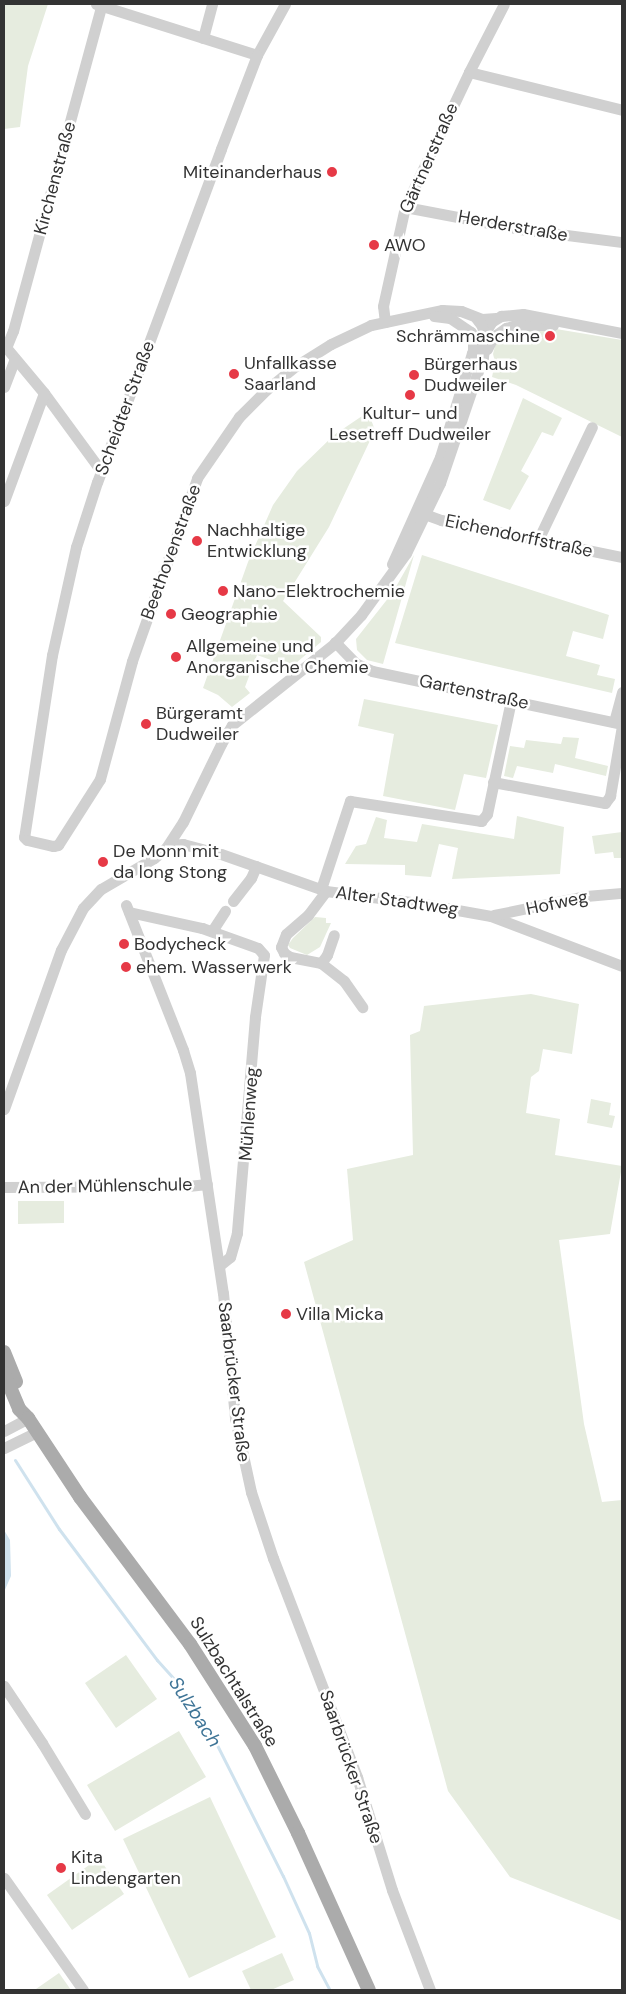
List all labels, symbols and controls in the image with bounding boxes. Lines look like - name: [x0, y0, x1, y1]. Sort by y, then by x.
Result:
- street label: Gärtnerstraße: [395, 100, 463, 216]
- street label: Kirchenstraße: [30, 119, 80, 237]
- place label: Miteinanderhaus: [183, 161, 322, 183]
- marker: Miteinanderhaus: [326, 166, 338, 178]
- street label: Herderstraße: [456, 206, 570, 246]
- place label: AWO: [384, 234, 426, 256]
- marker: AWO: [368, 239, 380, 251]
- place label: Schrämmaschine: [396, 325, 540, 347]
- marker: Schrämmaschine: [544, 330, 556, 342]
- street label: Scheidter Straße: [91, 338, 159, 478]
- place label: Unfallkasse Saarland: [244, 353, 337, 396]
- place label: Bürgerhaus Dudweiler: [424, 354, 518, 396]
- marker: Unfallkasse Saarland: [228, 368, 240, 380]
- marker: Bürgerhaus Dudweiler: [408, 369, 420, 381]
- marker: Kultur- und Lesetreff Dudweiler: [404, 389, 416, 401]
- place label: Kultur- und Lesetreff Dudweiler: [329, 403, 491, 446]
- street label: Beethovenstraße: [137, 481, 205, 623]
- street label: Eichendorffstraße: [443, 510, 595, 562]
- place label: Nachhaltige Entwicklung: [207, 520, 307, 562]
- marker: Nachhaltige Entwicklung: [191, 535, 203, 547]
- place label: Nano-Elektrochemie: [233, 580, 405, 602]
- marker: Nano-Elektrochemie: [217, 585, 229, 597]
- place label: Geographie: [181, 603, 278, 625]
- marker: Geographie: [165, 608, 177, 620]
- place label: Allgemeine und Anorganische Chemie: [186, 636, 369, 679]
- marker: Allgemeine und Anorganische Chemie: [170, 651, 182, 663]
- street label: Gartenstraße: [417, 670, 531, 714]
- place label: Bürgeramt Dudweiler: [156, 703, 243, 746]
- marker: Bürgeramt Dudweiler: [140, 718, 152, 730]
- place label: De Monn mit da long Stong: [113, 841, 227, 884]
- marker: De Monn mit da long Stong: [97, 856, 109, 868]
- street label: Alter Stadtweg: [334, 882, 460, 920]
- street label: Hofweg: [524, 886, 590, 920]
- place label: Bodycheck: [134, 933, 226, 955]
- marker: Bodycheck: [118, 938, 130, 950]
- place label: ehem. Wasserwerk: [136, 956, 292, 978]
- marker: ehem. Wasserwerk: [120, 961, 132, 973]
- street label: Mühlenweg: [235, 1066, 263, 1162]
- street label: An der Mühlenschule: [18, 1174, 192, 1198]
- street label: Saarbrücker Straße: [213, 1301, 255, 1463]
- place label: Villa Micka: [296, 1303, 384, 1325]
- marker: Villa Micka: [280, 1308, 292, 1320]
- street label: Sulzbachtalstraße: [185, 1613, 283, 1751]
- water label: Sulzbach: [164, 1673, 226, 1751]
- street label: Saarbrücker Straße: [315, 1687, 387, 1847]
- place label: Kita Lindengarten: [71, 1847, 181, 1890]
- marker: Kita Lindengarten: [55, 1862, 67, 1874]

